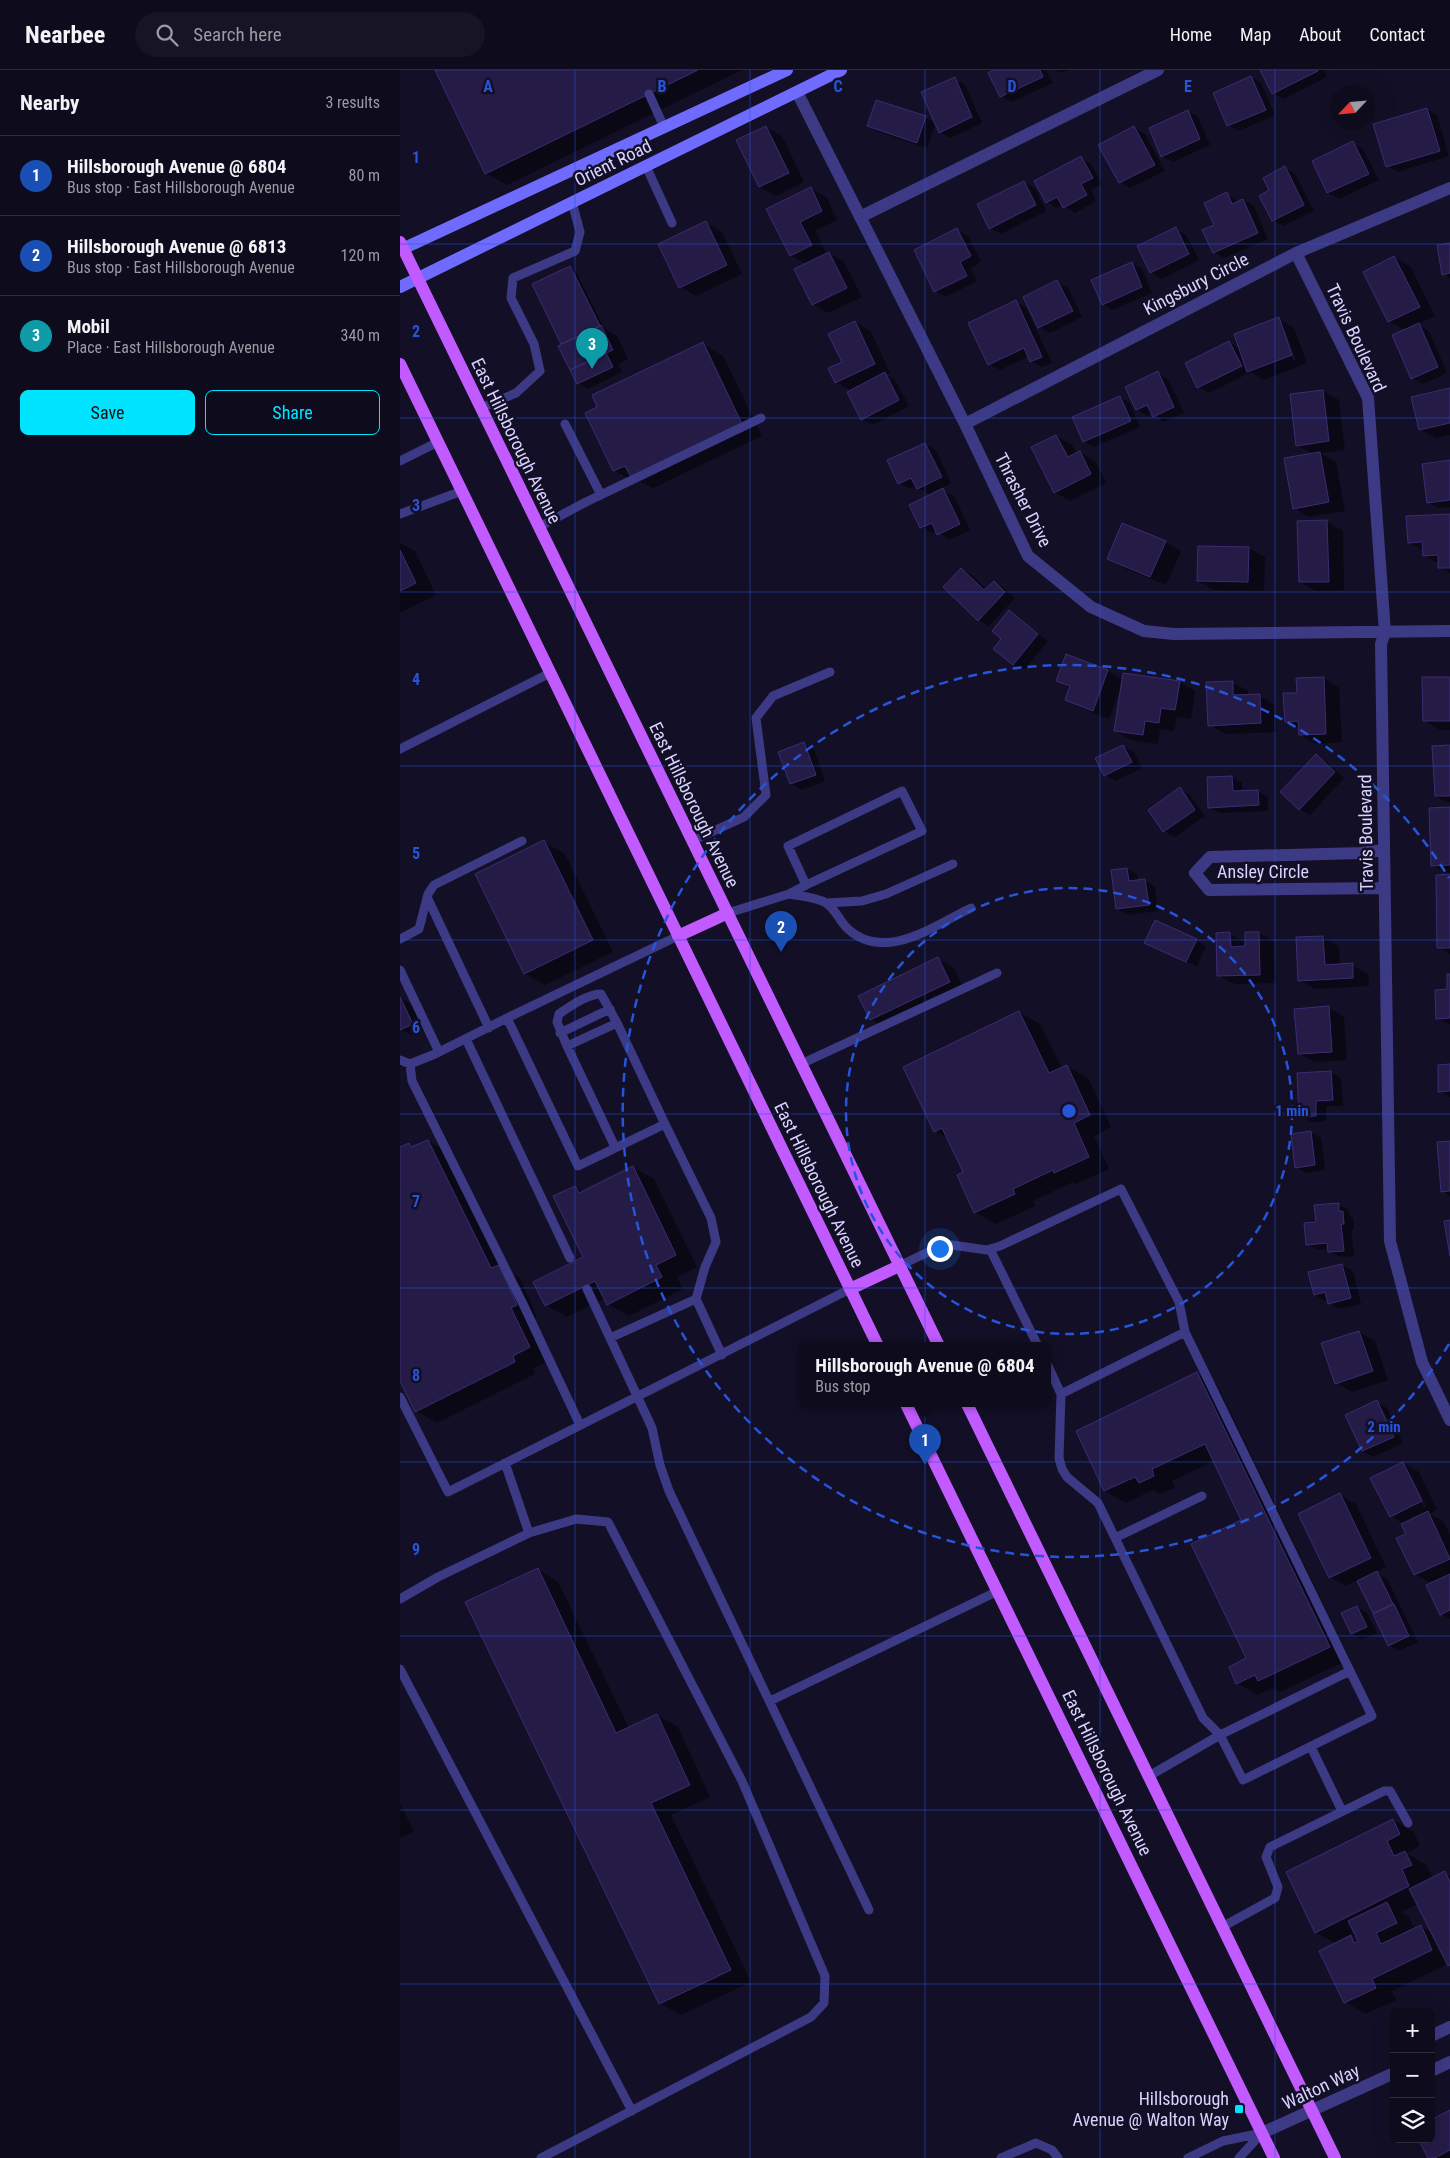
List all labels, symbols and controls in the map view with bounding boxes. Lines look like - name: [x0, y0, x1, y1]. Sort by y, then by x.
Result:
- search box: [135, 12, 485, 57]
- text: Nearbee: [25, 21, 105, 49]
- icon: search: [153, 21, 181, 49]
- text: Search here: [193, 23, 282, 46]
- text: Home: [1170, 24, 1212, 45]
- text: Map: [1240, 24, 1271, 45]
- text: About: [1299, 24, 1341, 45]
- text: Contact: [1369, 24, 1425, 45]
- text: A: [483, 77, 493, 96]
- text: B: [658, 77, 667, 96]
- text: C: [833, 77, 843, 96]
- text: D: [1007, 77, 1017, 96]
- text: E: [1184, 77, 1192, 96]
- north arrow: [1330, 85, 1375, 130]
- text: Nearby: [20, 91, 79, 115]
- text: 3 results: [325, 93, 380, 112]
- street label: Orient Road: [571, 135, 655, 190]
- text: 1: [412, 148, 420, 167]
- text: Hillsborough Avenue @ 6804: [67, 155, 286, 178]
- text: 1: [32, 166, 40, 185]
- text: 80 m: [348, 166, 380, 185]
- text: Bus stop · East Hillsborough Avenue: [67, 178, 295, 197]
- text: Hillsborough Avenue @ 6813: [67, 235, 286, 258]
- text: 2: [32, 246, 40, 265]
- text: 120 m: [341, 246, 380, 265]
- street label: Kingsbury Circle: [1140, 248, 1252, 319]
- text: Bus stop · East Hillsborough Avenue: [67, 258, 295, 277]
- street label: Travis Boulevard: [1322, 280, 1391, 395]
- text: Mobil: [67, 315, 110, 338]
- text: 2: [412, 322, 420, 341]
- text: 3: [32, 326, 40, 345]
- text: 340 m: [341, 326, 380, 345]
- pin: 3: [576, 328, 608, 369]
- text: Place · East Hillsborough Avenue: [67, 338, 275, 357]
- street label: East Hillsborough Avenue: [467, 355, 566, 527]
- button: Save: [20, 390, 195, 435]
- button: Share: [205, 390, 380, 435]
- street label: Thrasher Drive: [991, 449, 1056, 550]
- text: 3: [412, 496, 420, 515]
- text: 4: [412, 670, 420, 689]
- street label: East Hillsborough Avenue: [645, 719, 744, 891]
- street label: Travis Boulevard: [1354, 774, 1377, 892]
- text: 5: [412, 844, 420, 863]
- street label: Ansley Circle: [1217, 861, 1309, 882]
- pin: 2: [765, 911, 797, 952]
- text: 6: [412, 1018, 420, 1037]
- street label: East Hillsborough Avenue: [770, 1099, 869, 1271]
- centre of rings: [1060, 1102, 1078, 1120]
- text: 1 min: [1275, 1102, 1309, 1120]
- text: 7: [412, 1192, 420, 1211]
- your location: [927, 1236, 953, 1262]
- popup: [799, 1342, 1051, 1407]
- text: Hillsborough Avenue @ 6804: [815, 1354, 1035, 1377]
- text: 8: [412, 1366, 420, 1385]
- text: Bus stop: [815, 1377, 871, 1396]
- text: 2 min: [1367, 1418, 1401, 1436]
- pin: 1: [909, 1424, 941, 1465]
- text: 9: [412, 1540, 420, 1559]
- street label: East Hillsborough Avenue: [1058, 1687, 1157, 1859]
- map controls: [1390, 2008, 1435, 2143]
- button: +: [1390, 2008, 1435, 2053]
- button: −: [1390, 2053, 1435, 2098]
- street label: Walton Way: [1279, 2059, 1363, 2114]
- place label: Hillsborough Avenue @ Walton Way: [1072, 2088, 1229, 2130]
- button: layers: [1390, 2098, 1435, 2143]
- marker: Hillsborough Avenue @ Walton Way: [1233, 2103, 1245, 2115]

